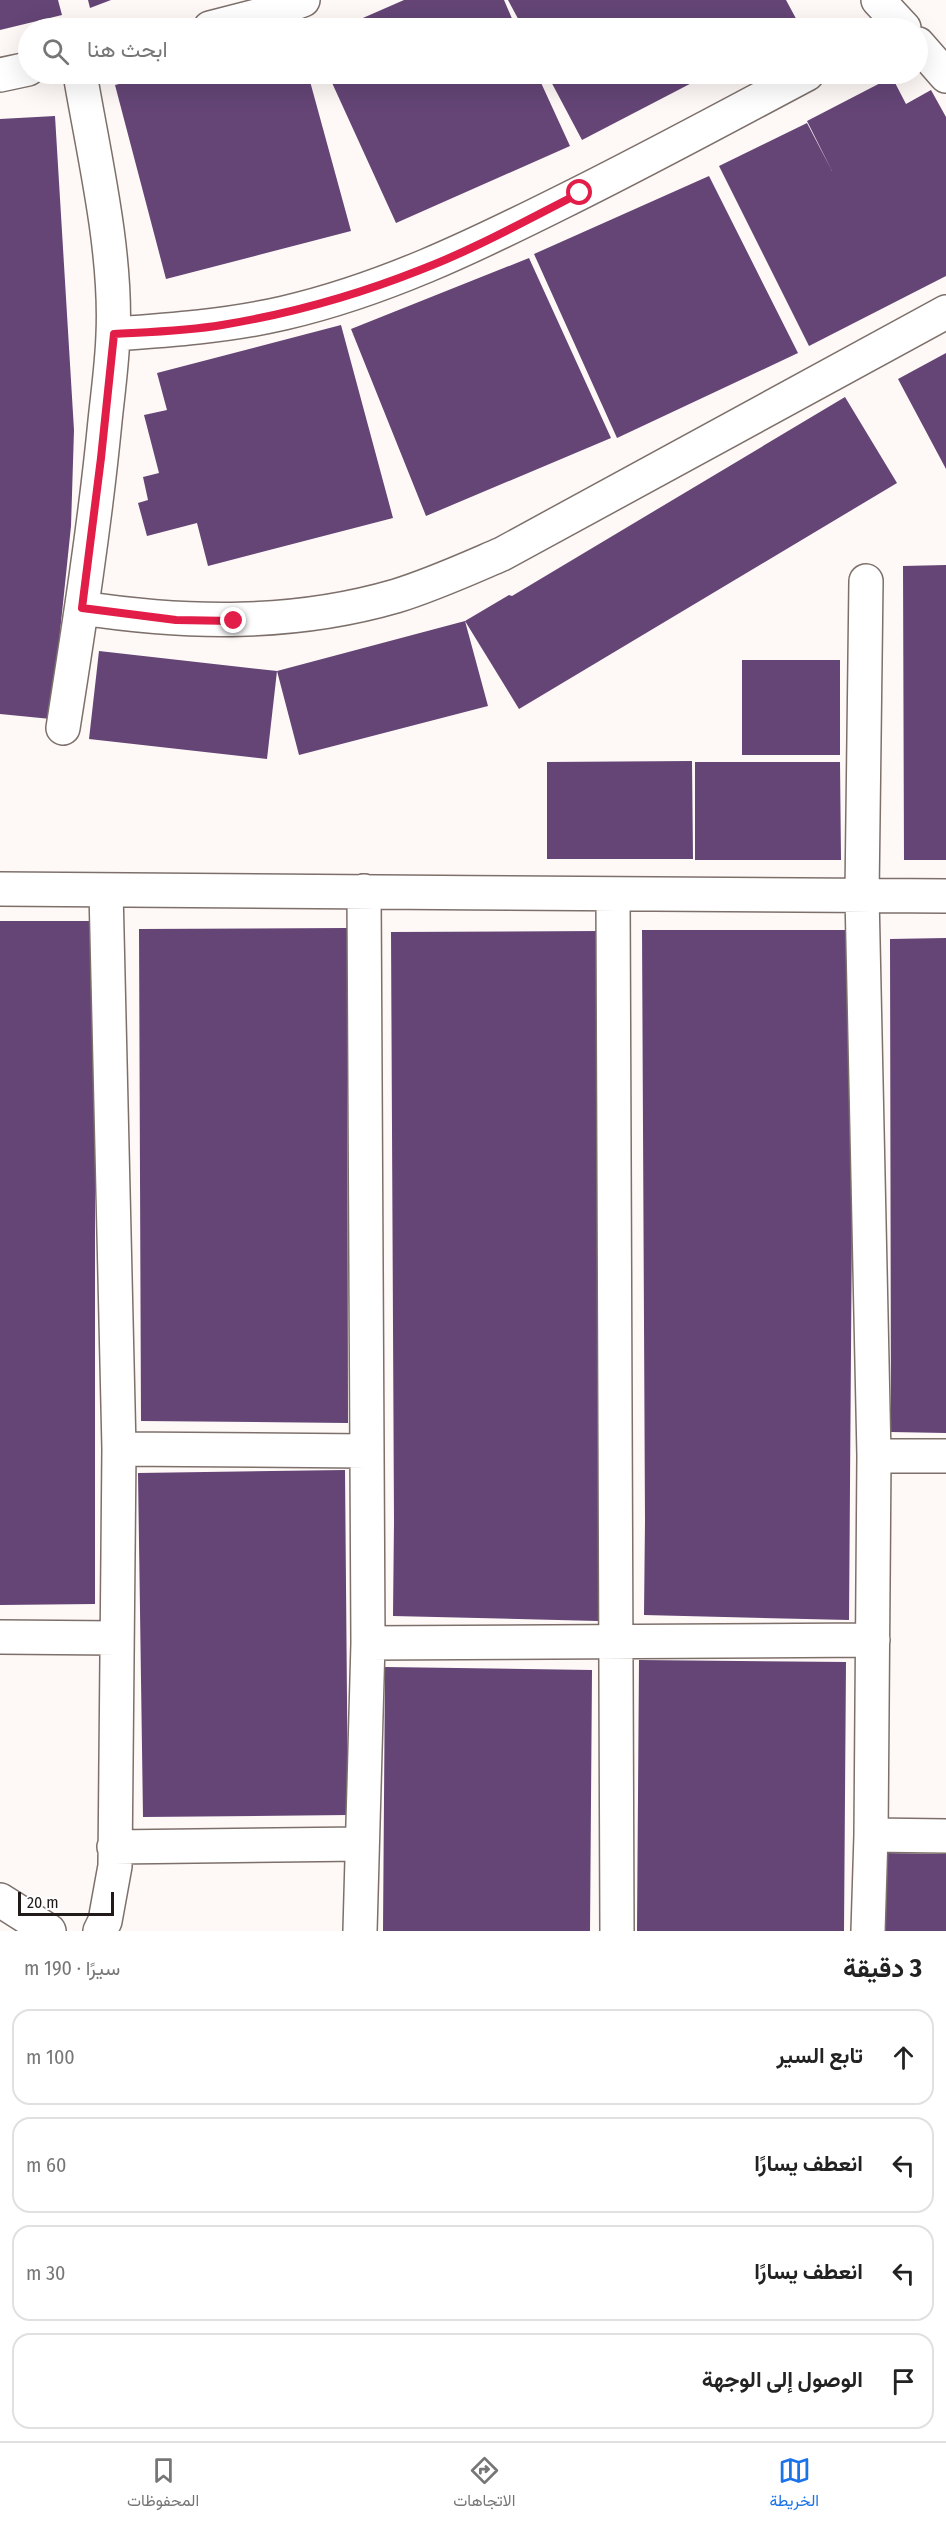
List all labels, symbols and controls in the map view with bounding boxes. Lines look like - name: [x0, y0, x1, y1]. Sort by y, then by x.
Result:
- search box: [18, 18, 928, 84]
- icon: search: [39, 35, 72, 68]
- text: ابحث هنا: [87, 36, 168, 63]
- route start: [566, 179, 592, 205]
- route end: [220, 607, 246, 633]
- scale bar: [18, 1889, 114, 1916]
- text: 20 m: [27, 1893, 58, 1912]
- text: 3 دقيقة: [843, 1953, 922, 1984]
- text: سيرًا · 190 m: [24, 1956, 120, 1980]
- icon: ahead: [887, 2041, 920, 2074]
- text: تابع السير: [776, 2042, 863, 2069]
- text: 100 m: [26, 2045, 75, 2069]
- icon: left: [887, 2149, 920, 2182]
- text: انعطف يسارًا: [754, 2150, 863, 2177]
- text: 60 m: [26, 2153, 66, 2177]
- icon: left: [887, 2257, 920, 2290]
- text: انعطف يسارًا: [754, 2258, 863, 2285]
- text: 30 m: [26, 2261, 66, 2285]
- icon: arrive: [887, 2365, 920, 2398]
- text: الوصول إلى الوجهة: [702, 2366, 863, 2393]
- tab: المحفوظات: [127, 2454, 199, 2515]
- tab: الاتجاهات: [453, 2454, 515, 2515]
- tab: الخريطة: [769, 2454, 819, 2515]

